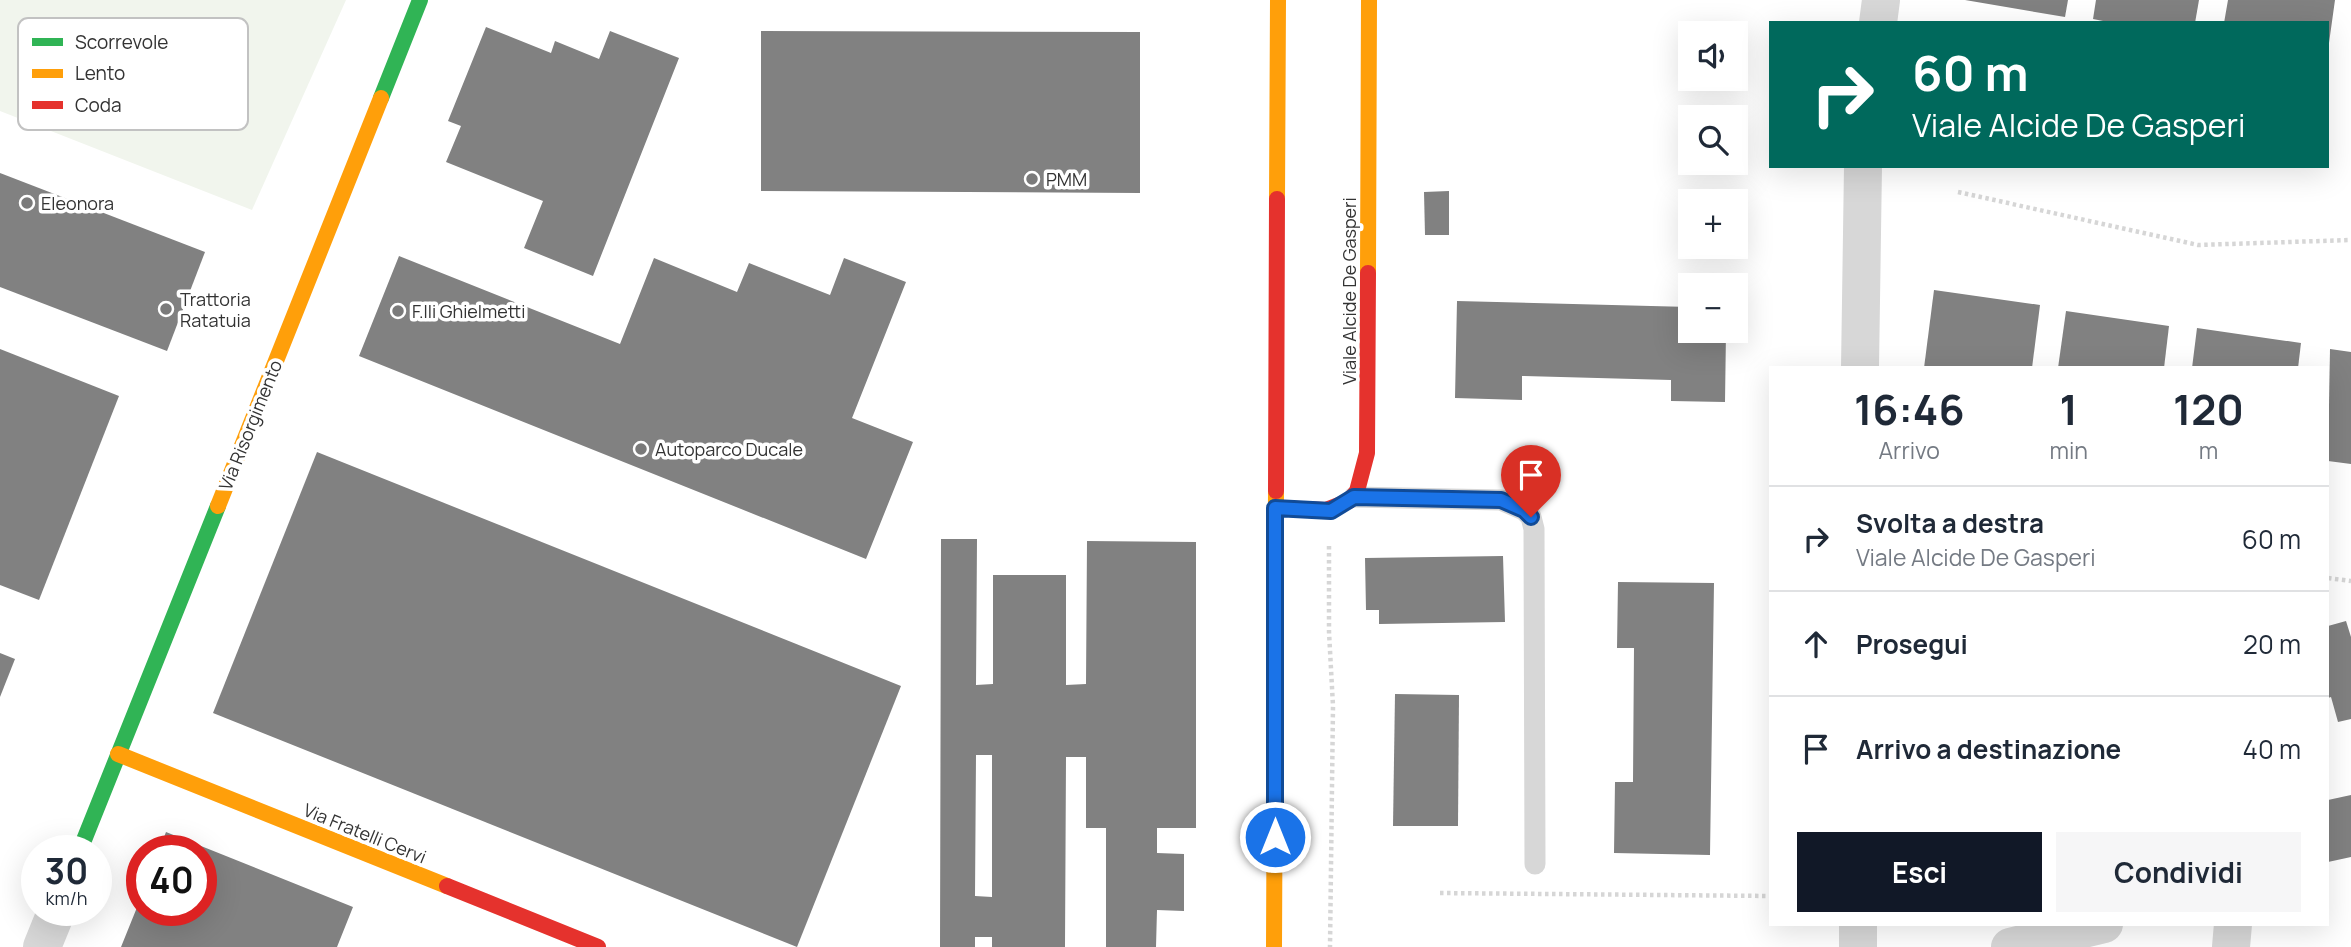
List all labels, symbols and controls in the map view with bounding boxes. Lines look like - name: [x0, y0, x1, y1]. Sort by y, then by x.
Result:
- legend: [18, 18, 248, 130]
- map controls: [1678, 21, 1748, 343]
- button: sound: [1678, 21, 1748, 91]
- text: Scorrevole: [75, 29, 168, 55]
- text: 60 m: [1912, 39, 2029, 106]
- icon: right: [1797, 49, 1888, 140]
- text: Lento: [75, 60, 125, 86]
- text: Coda: [75, 92, 122, 118]
- text: Viale Alcide De Gasperi: [1912, 103, 2245, 147]
- button: search: [1678, 105, 1748, 175]
- place label: PMM: [1046, 167, 1087, 191]
- marker: PMM: [1024, 171, 1040, 187]
- button: +: [1678, 189, 1748, 259]
- place label: Eleonora: [41, 191, 114, 215]
- marker: Eleonora: [19, 195, 35, 211]
- street label: Viale Alcide De Gasperi: [1337, 197, 1361, 385]
- button: −: [1678, 273, 1748, 343]
- place label: Trattoria Ratatuia: [180, 287, 251, 332]
- place label: F.lli Ghielmetti: [412, 299, 525, 323]
- marker: Trattoria Ratatuia: [158, 301, 174, 317]
- marker: F.lli Ghielmetti: [390, 303, 406, 319]
- street label: Via Risorgimento: [213, 356, 287, 494]
- text: 16:46: [1854, 380, 1965, 438]
- text: 1: [2060, 380, 2078, 438]
- text: 120: [2173, 380, 2244, 438]
- text: Arrivo: [1879, 434, 1940, 466]
- text: min: [2049, 434, 2088, 466]
- text: m: [2199, 434, 2218, 466]
- place label: Autoparco Ducale: [655, 437, 803, 461]
- marker: Autoparco Ducale: [633, 441, 649, 457]
- pin: [1501, 445, 1561, 517]
- icon: arrive: [1512, 456, 1550, 494]
- text: Svolta a destra: [1856, 505, 2044, 541]
- icon: right: [1797, 520, 1835, 558]
- text: 60 m: [2242, 521, 2301, 557]
- text: Viale Alcide De Gasperi: [1856, 541, 2096, 573]
- icon: ahead: [1797, 625, 1835, 663]
- text: Prosegui: [1856, 626, 1968, 662]
- text: 20 m: [2243, 626, 2301, 662]
- icon: arrive: [1797, 730, 1835, 768]
- text: Arrivo a destinazione: [1856, 731, 2121, 767]
- text: 40 m: [2243, 731, 2301, 767]
- street label: Via Fratelli Cervi: [300, 797, 430, 869]
- position arrow: [1238, 800, 1312, 874]
- button: Esci: [1797, 832, 2042, 912]
- button: Condividi: [2056, 832, 2301, 912]
- speed limit sign: 40: [126, 835, 217, 926]
- text: 30: [45, 847, 88, 895]
- text: km/h: [46, 886, 87, 910]

